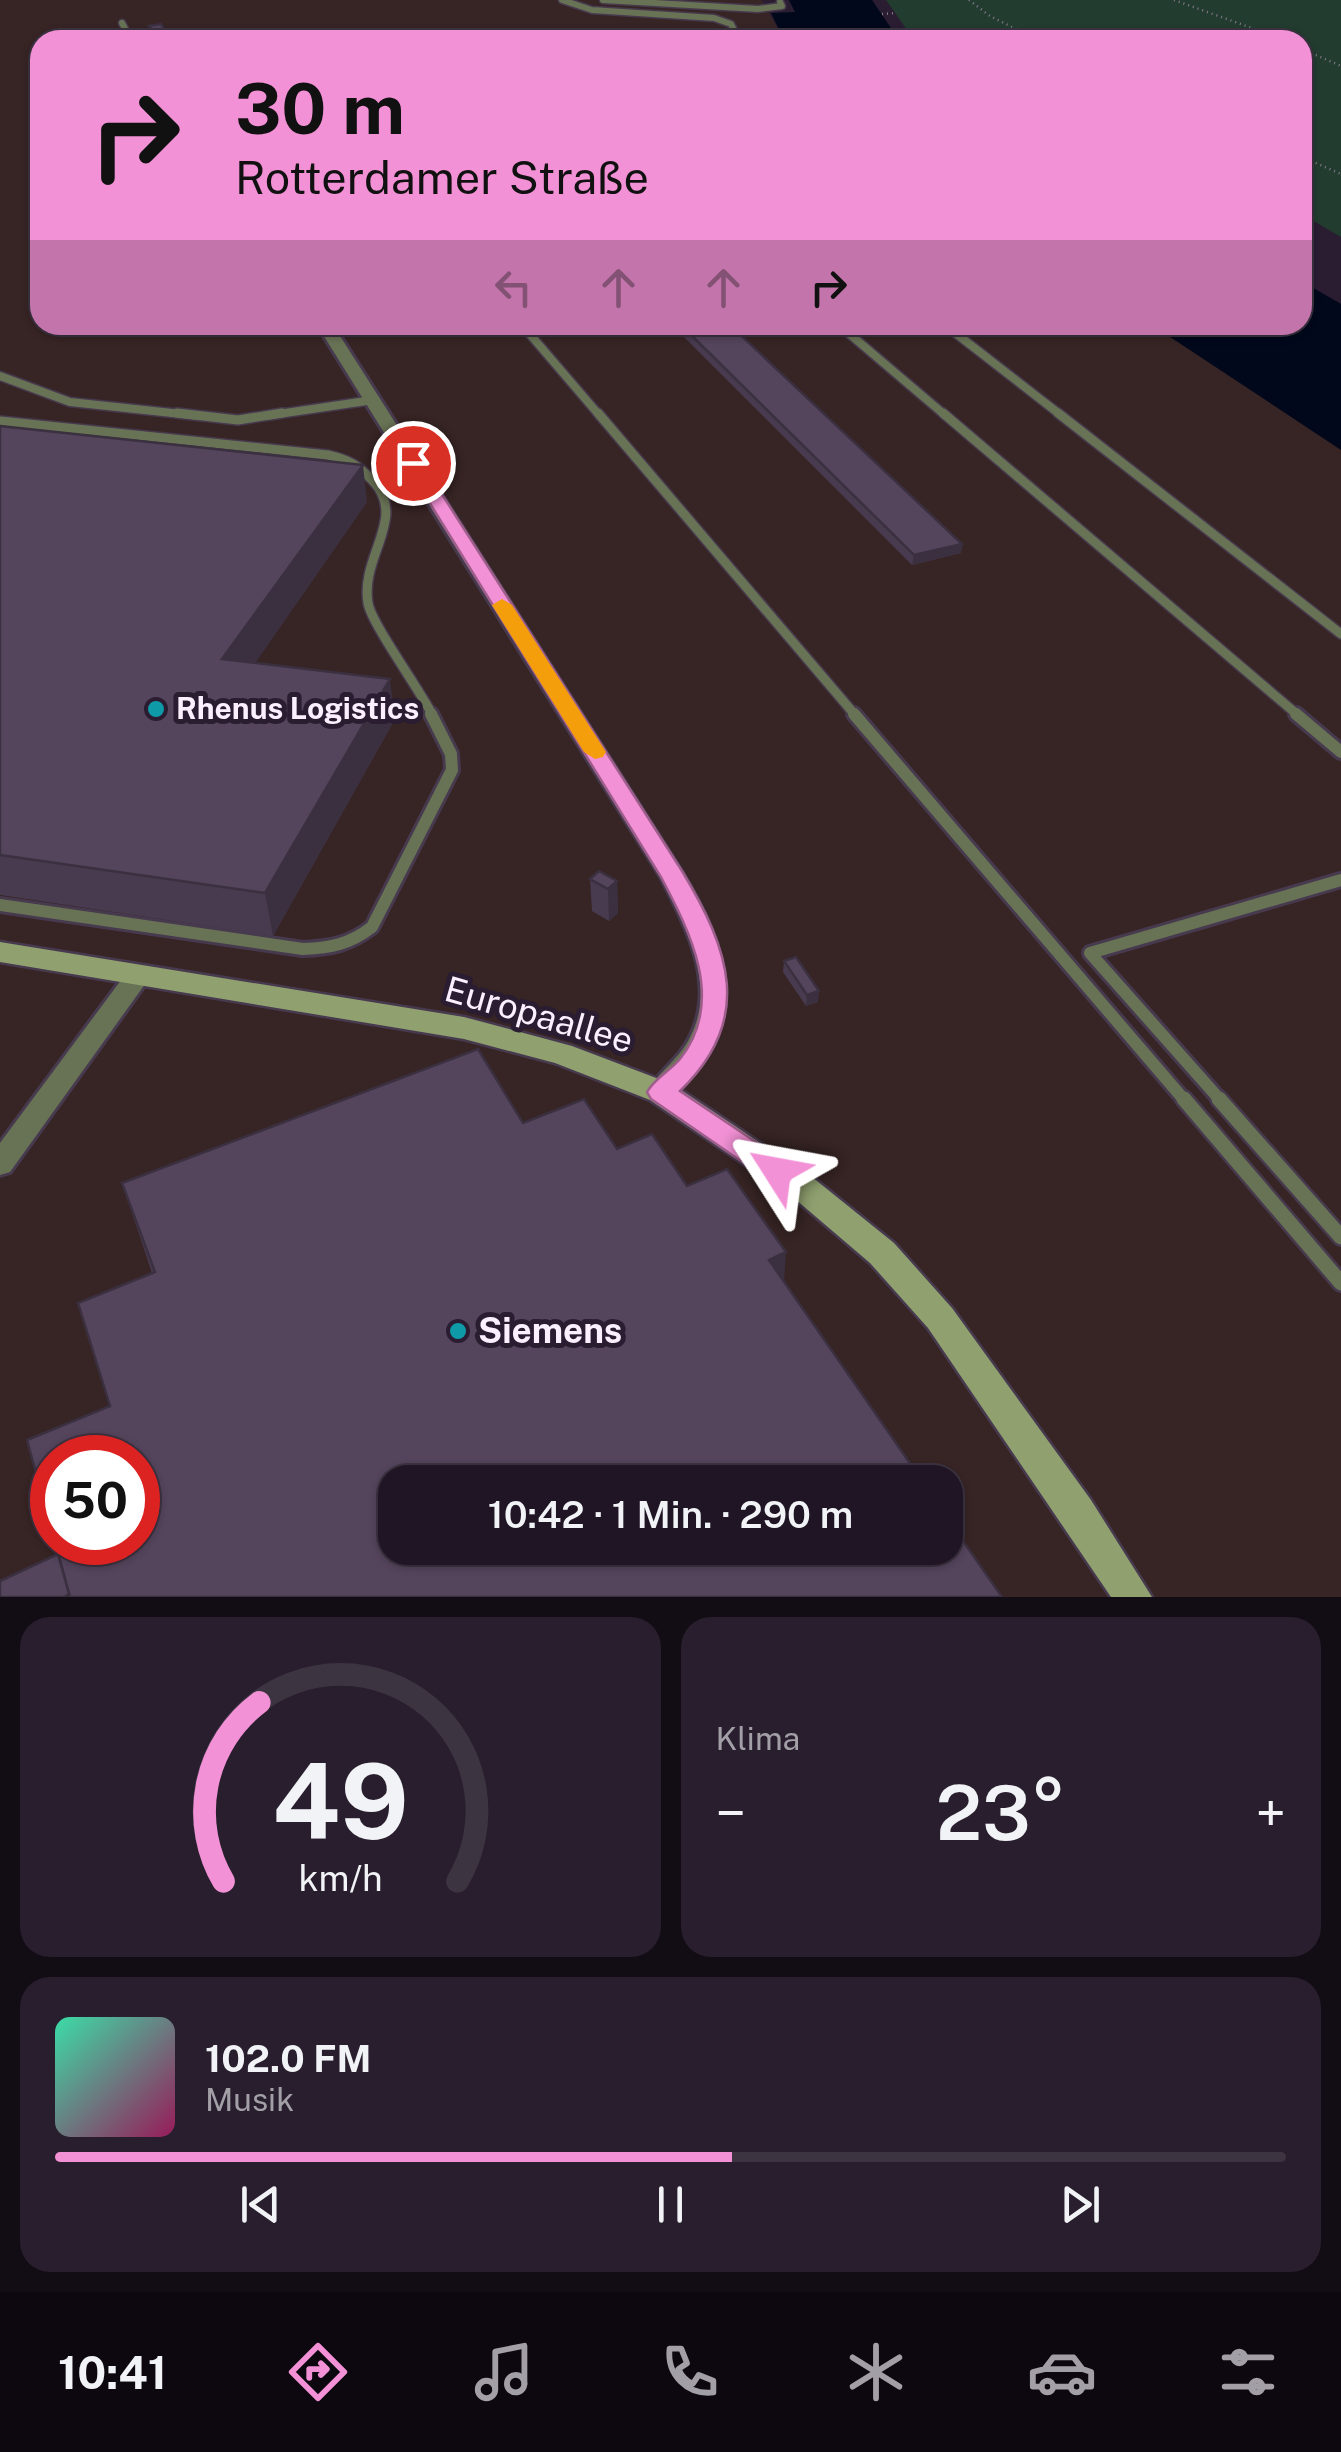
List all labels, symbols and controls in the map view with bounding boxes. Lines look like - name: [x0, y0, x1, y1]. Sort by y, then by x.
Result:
- text: 30 m: [235, 67, 405, 150]
- icon: right: [70, 70, 200, 200]
- text: Rotterdamer Straße: [235, 151, 649, 204]
- icon: left: [486, 260, 541, 315]
- icon: ahead: [591, 260, 646, 315]
- icon: ahead: [696, 260, 751, 315]
- icon: right: [801, 260, 856, 315]
- pin: [371, 421, 456, 506]
- icon: arrive: [386, 436, 441, 491]
- place label: Rhenus Logistics: [176, 690, 419, 726]
- marker: Rhenus Logistics: [145, 698, 167, 720]
- street label: Europaallee: [440, 968, 638, 1061]
- position arrow: [725, 1119, 829, 1223]
- place label: Siemens: [478, 1310, 622, 1351]
- marker: Siemens: [447, 1320, 469, 1342]
- speed limit sign: 50: [30, 1435, 160, 1565]
- text: 10:42 · 1 Min. · 290 m: [488, 1492, 853, 1537]
- text: Klima: [716, 1720, 800, 1757]
- text: 49: [272, 1740, 409, 1862]
- text: 23°: [936, 1769, 1066, 1857]
- text: −: [716, 1781, 746, 1845]
- text: +: [1255, 1781, 1286, 1845]
- text: km/h: [298, 1857, 382, 1899]
- text: 102.0 FM: [205, 2036, 371, 2081]
- text: Musik: [205, 2081, 294, 2118]
- icon: previous: [233, 2177, 288, 2232]
- icon: pause: [643, 2177, 698, 2232]
- icon: next: [1053, 2177, 1108, 2232]
- icon: directions: [283, 2337, 353, 2407]
- icon: music: [469, 2337, 539, 2407]
- icon: phone: [655, 2337, 725, 2407]
- icon: climate: [841, 2337, 911, 2407]
- icon: car: [1027, 2337, 1097, 2407]
- icon: filters: [1213, 2337, 1283, 2407]
- text: 10:41: [58, 2346, 167, 2399]

